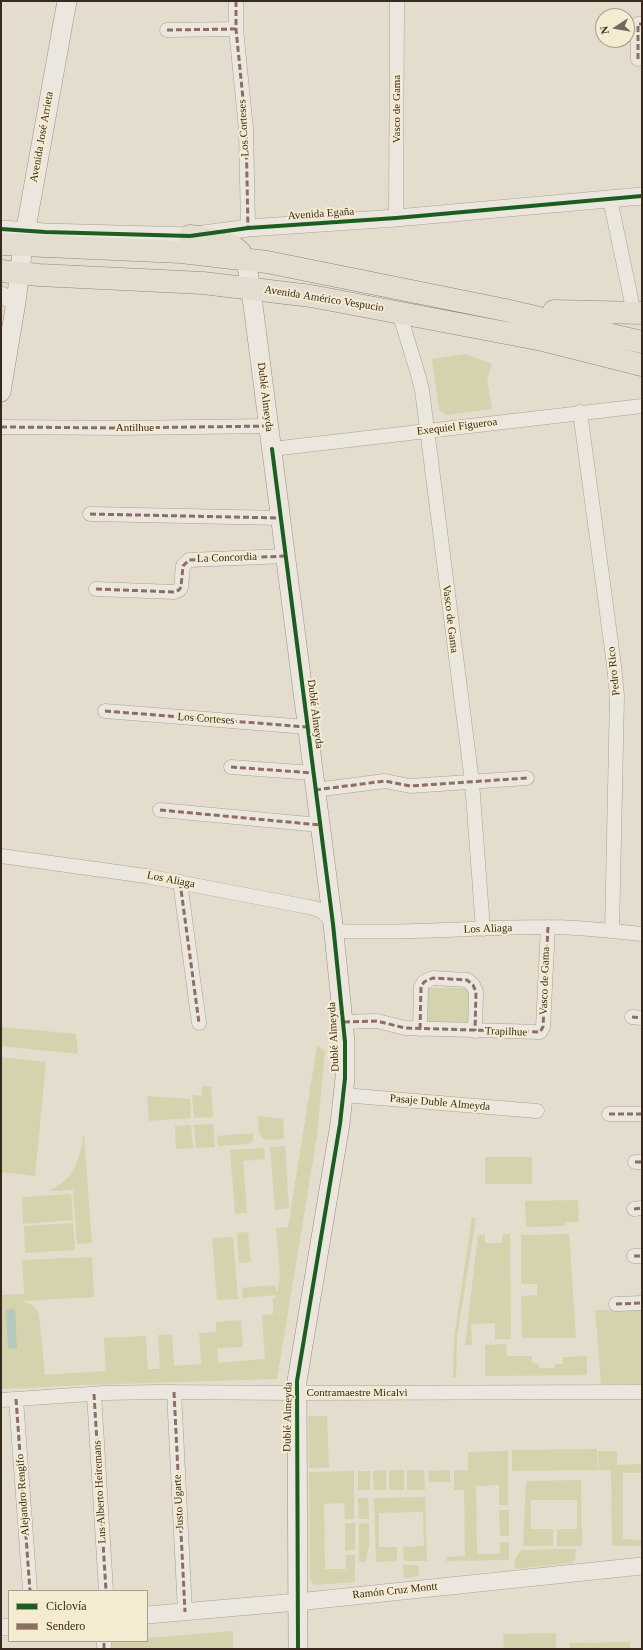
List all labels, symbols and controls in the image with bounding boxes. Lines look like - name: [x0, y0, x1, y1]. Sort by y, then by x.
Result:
- north arrow: [595, 8, 635, 48]
- text: N: [598, 25, 611, 35]
- street label: Vasco de Gama: [390, 75, 404, 143]
- street label: Avenida José Arrieta: [28, 91, 56, 183]
- street label: Los Corteses: [236, 99, 252, 157]
- street label: Avenida Egaña: [287, 205, 355, 223]
- street label: Avenida Américo Vespucio: [263, 283, 385, 315]
- street label: Dublé Almeyda: [254, 361, 276, 433]
- street label: Exequiel Figueroa: [416, 416, 498, 438]
- street label: Antilhue: [116, 421, 154, 435]
- street label: La Concordia: [197, 550, 257, 566]
- street label: Vasco de Gama: [439, 584, 461, 654]
- street label: Pedro Rico: [605, 646, 623, 696]
- street label: Dublé Almeyda: [304, 678, 326, 750]
- street label: Los Corteses: [177, 710, 235, 728]
- street label: Los Aliaga: [146, 869, 196, 891]
- street label: Los Aliaga: [463, 922, 513, 936]
- street label: Vasco de Gama: [537, 947, 553, 1015]
- street label: Dublé Almeyda: [326, 1002, 342, 1072]
- street label: Trapilhue: [485, 1025, 527, 1039]
- street label: Pasaje Duble Almeyda: [389, 1092, 491, 1114]
- street label: Dublé Almeyda: [281, 1382, 295, 1452]
- street label: Contramaestre Micalvi: [306, 1386, 408, 1400]
- street label: Lus Alberto Heiremans: [91, 1440, 109, 1544]
- street label: Alejandro Rengifo: [14, 1454, 32, 1536]
- street label: Justo Ugarte: [171, 1474, 187, 1530]
- street label: Ramón Cruz Montt: [352, 1580, 438, 1602]
- legend: [8, 1590, 148, 1642]
- text: Ciclovía: [46, 1599, 87, 1613]
- text: Sendero: [46, 1619, 85, 1633]

